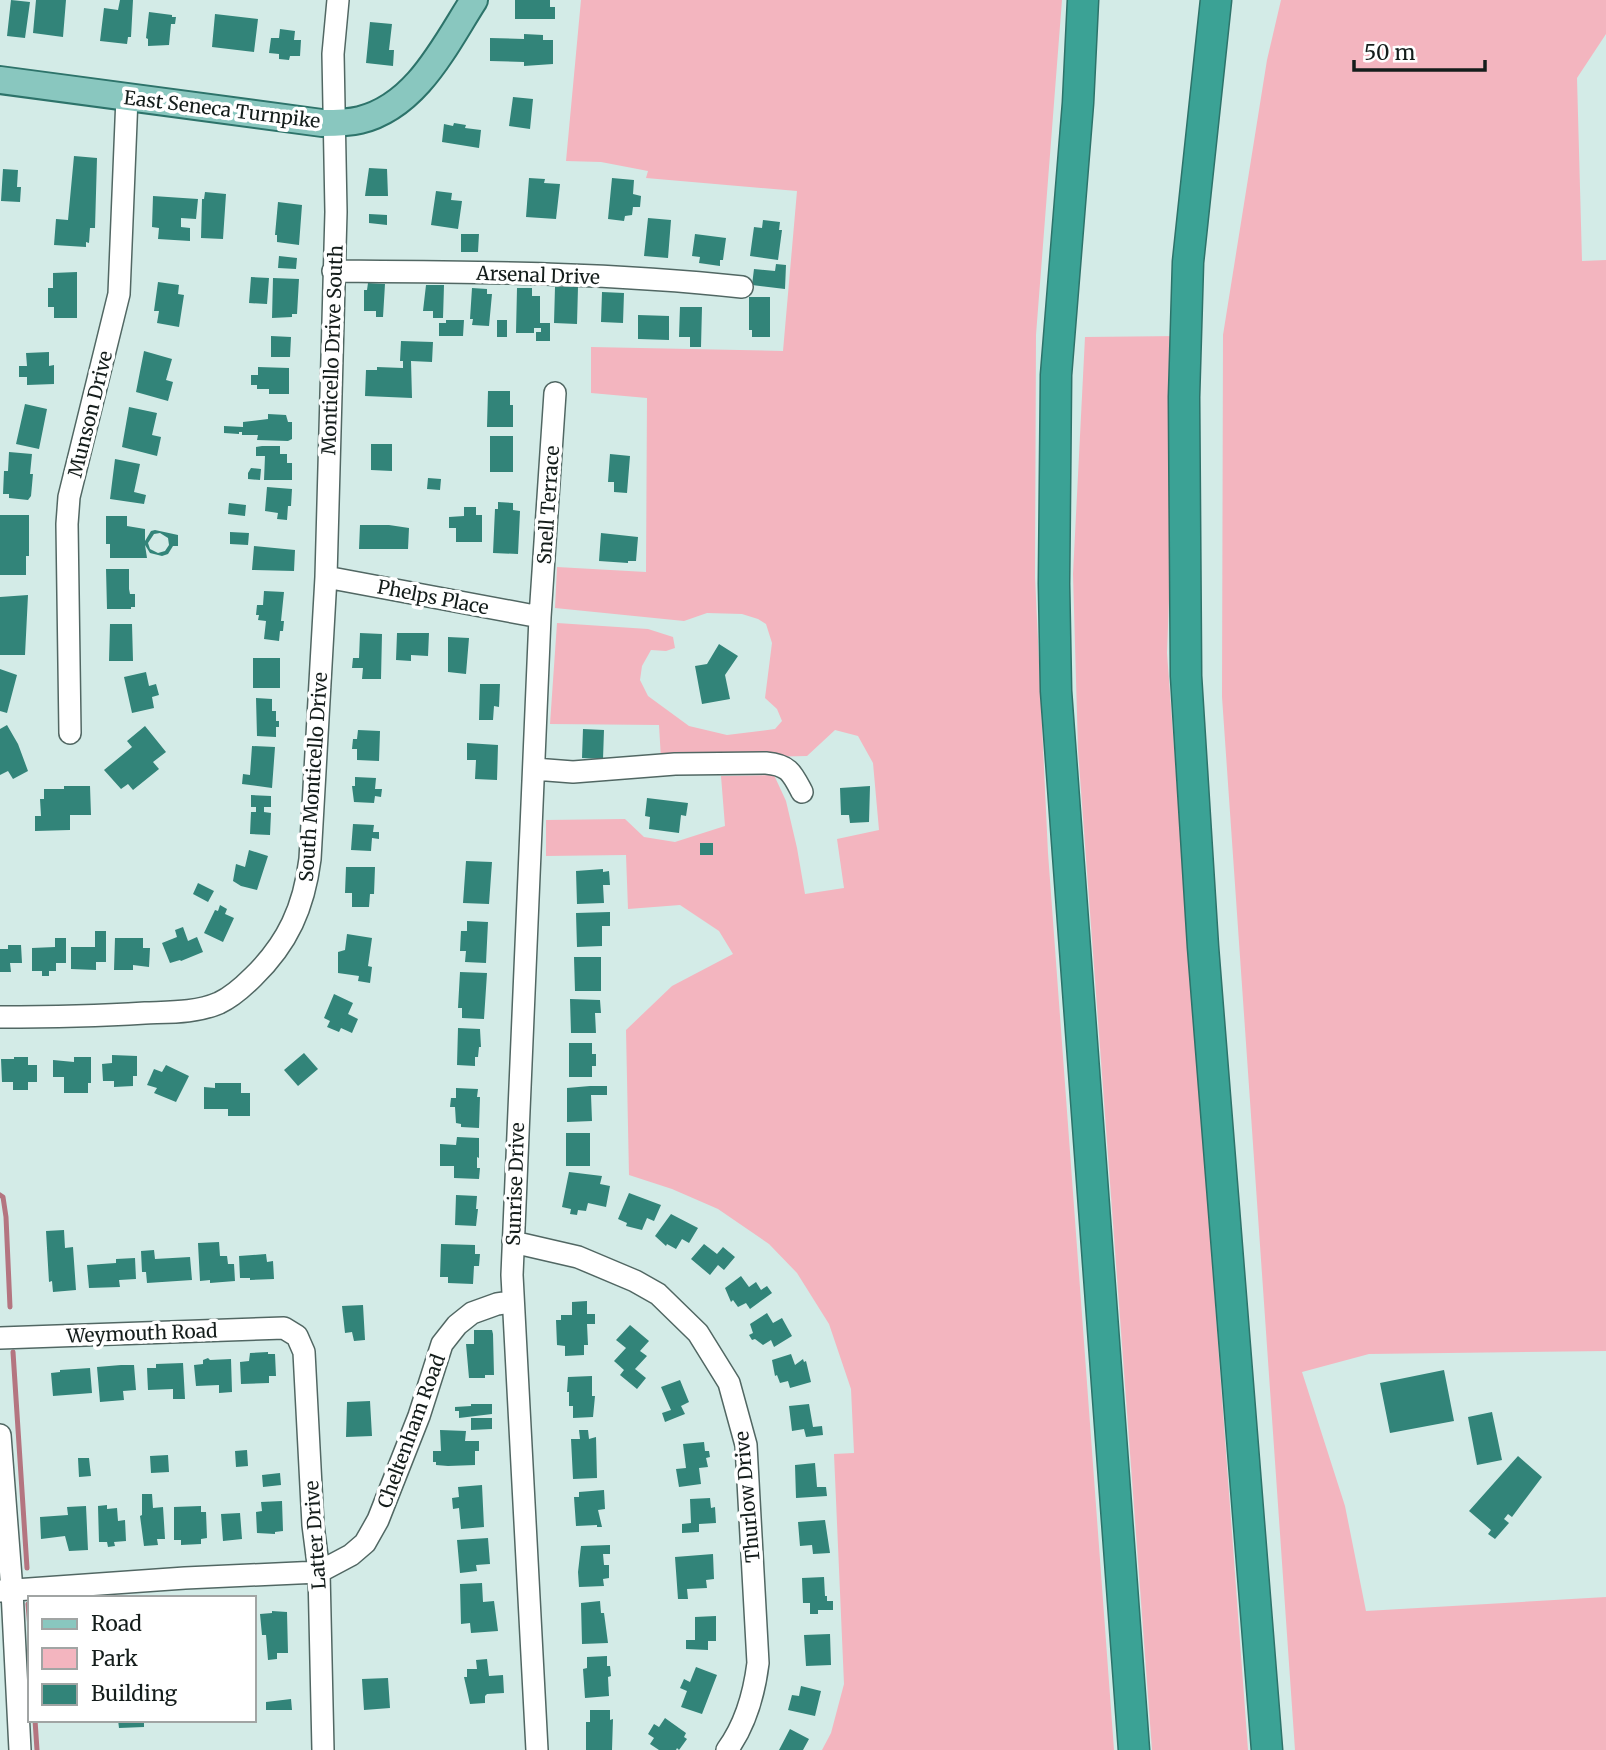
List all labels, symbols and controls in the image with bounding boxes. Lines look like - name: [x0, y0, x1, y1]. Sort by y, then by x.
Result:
- scale bar: [1354, 28, 1485, 72]
- text: 50 m: [1364, 39, 1415, 66]
- street label: East Seneca Turnpike: [122, 85, 322, 133]
- street label: Monticello Drive South: [316, 244, 348, 455]
- street label: Arsenal Drive: [475, 261, 600, 289]
- street label: Munson Drive: [63, 348, 117, 480]
- street label: Snell Terrace: [532, 445, 564, 565]
- street label: Phelps Place: [375, 574, 491, 620]
- street label: South Monticello Drive: [294, 671, 332, 883]
- street label: Sunrise Drive: [501, 1122, 529, 1246]
- street label: Weymouth Road: [65, 1318, 218, 1348]
- street label: Cheltenham Road: [372, 1351, 450, 1511]
- street label: Thurlow Drive: [729, 1430, 765, 1564]
- street label: Latter Drive: [299, 1480, 331, 1590]
- legend: [28, 1596, 256, 1722]
- text: Road: [91, 1610, 142, 1637]
- text: Park: [91, 1645, 138, 1672]
- text: Building: [91, 1680, 178, 1707]

